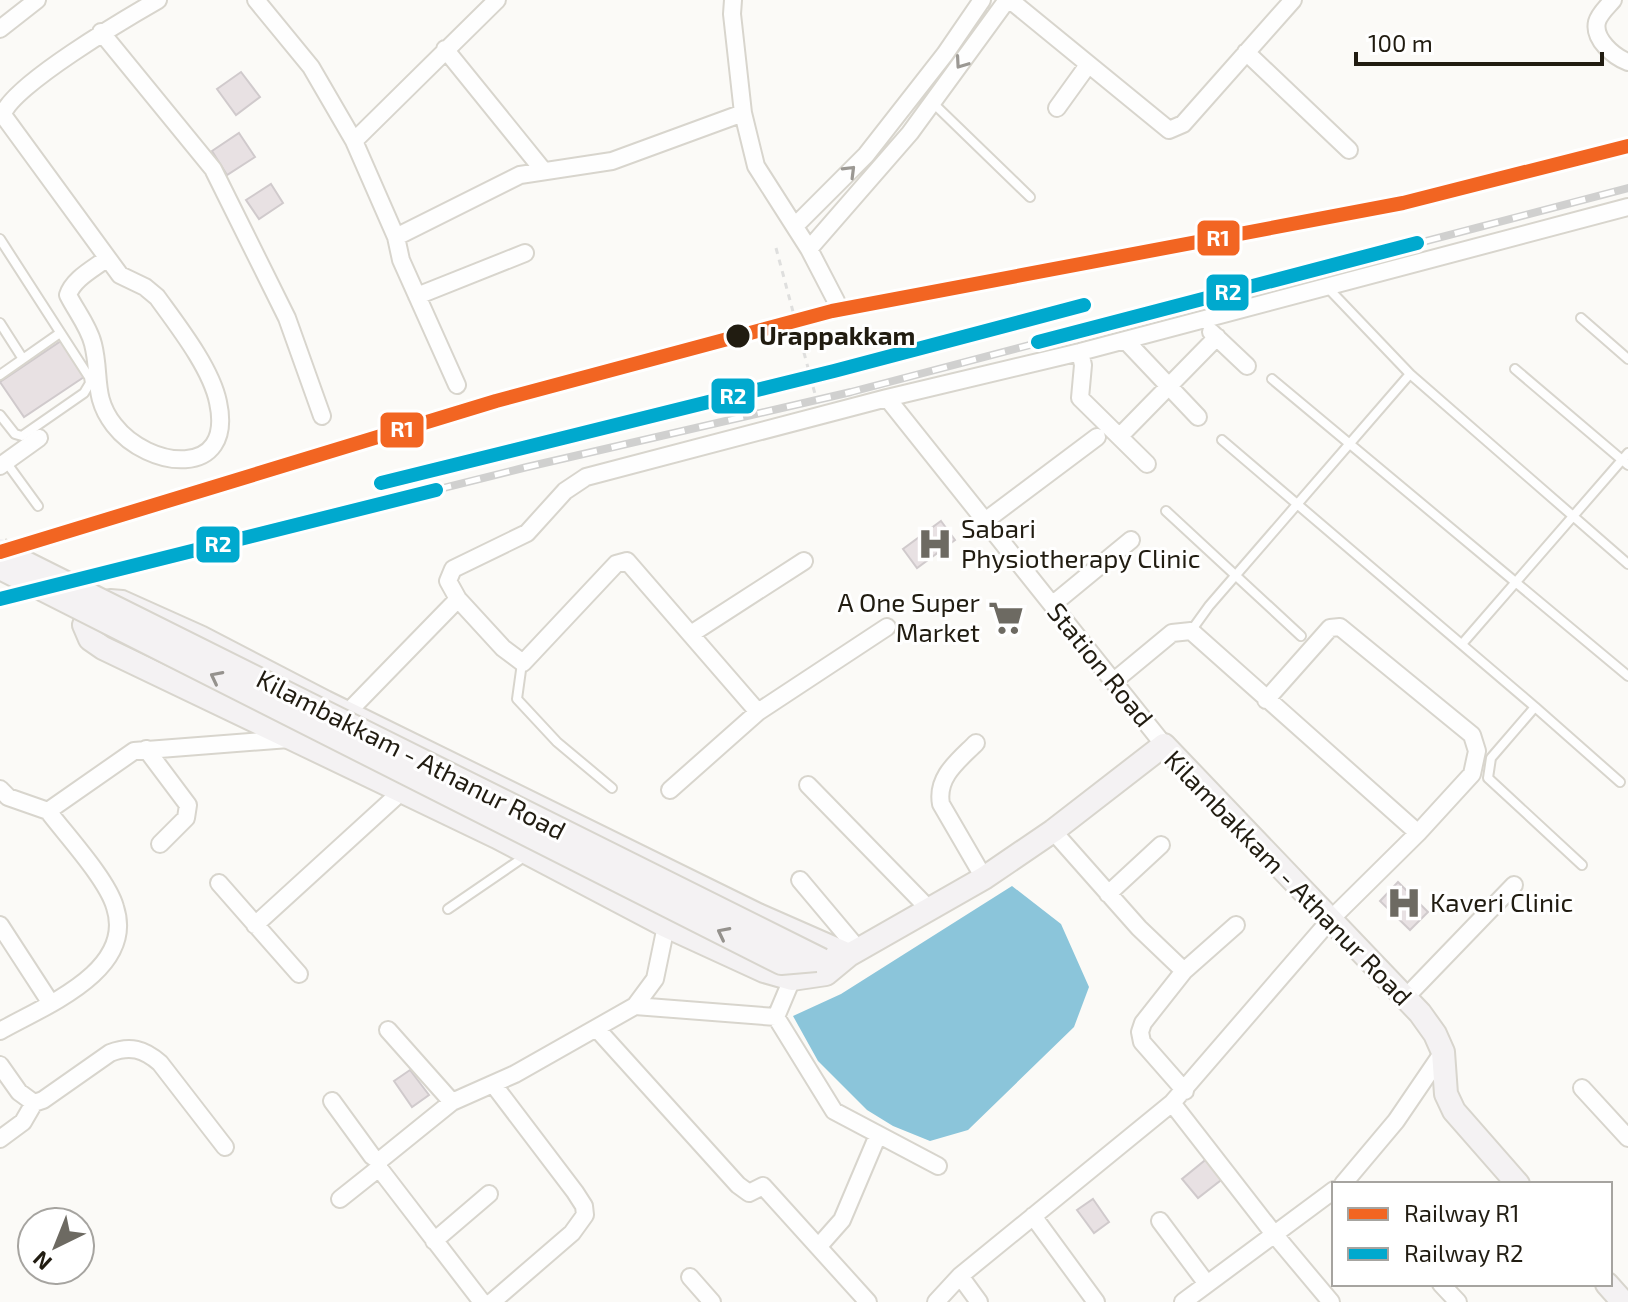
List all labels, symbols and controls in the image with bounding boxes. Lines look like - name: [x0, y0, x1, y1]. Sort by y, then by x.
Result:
- scale bar: [1356, 16, 1602, 66]
- text: 100 m: [1368, 28, 1433, 57]
- one-way arrow: [956, 55, 971, 69]
- one-way arrow: [841, 166, 855, 180]
- line badge: R1: [1196, 219, 1241, 257]
- text: R1: [1206, 224, 1230, 250]
- line badge: R2: [1205, 273, 1250, 312]
- text: R2: [1214, 278, 1242, 304]
- place label: Urappakkam: [759, 319, 916, 350]
- marker: Urappakkam: [724, 322, 752, 350]
- line badge: R2: [710, 377, 756, 415]
- text: R2: [719, 382, 747, 408]
- line badge: R1: [379, 411, 425, 449]
- text: R1: [390, 415, 414, 441]
- place label: Sabari Physiotherapy Clinic: [961, 512, 1200, 573]
- line badge: R2: [195, 525, 241, 564]
- hospital icon: Sabari Physiotherapy Clinic: [916, 525, 954, 563]
- text: R2: [204, 530, 232, 556]
- place label: A One Super Market: [838, 586, 980, 647]
- street label: Station Road: [1042, 596, 1161, 732]
- supermarket icon: A One Super Market: [987, 599, 1025, 637]
- street label: Kilambakkam - Athanur Road: [252, 662, 571, 845]
- one-way arrow: [209, 671, 224, 686]
- street label: Kilambakkam - Athanur Road: [1159, 743, 1419, 1011]
- hospital icon: Kaveri Clinic: [1385, 884, 1423, 922]
- place label: Kaveri Clinic: [1430, 886, 1573, 917]
- one-way arrow: [716, 927, 731, 942]
- legend: [1332, 1182, 1612, 1286]
- text: Railway R1: [1404, 1198, 1520, 1227]
- north arrow: [16, 1206, 96, 1286]
- text: Railway R2: [1404, 1238, 1523, 1267]
- text: N: [27, 1246, 56, 1276]

